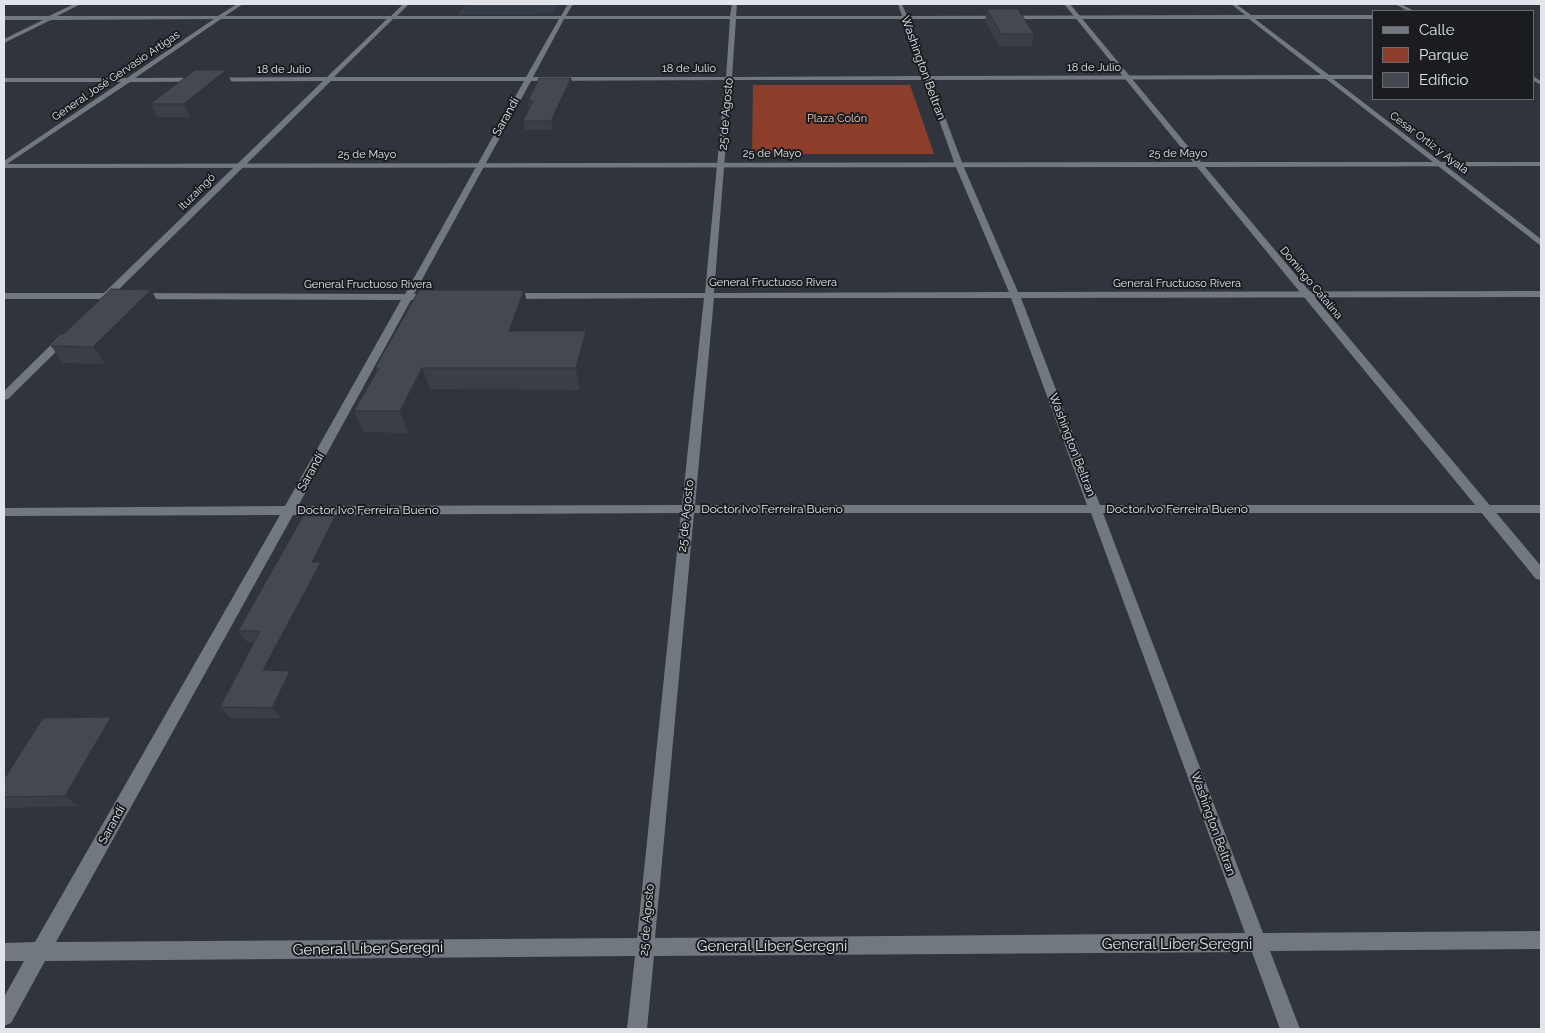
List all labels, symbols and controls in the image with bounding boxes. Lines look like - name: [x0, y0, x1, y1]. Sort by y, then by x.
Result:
- legend: [1372, 10, 1535, 100]
- street label: Washington Beltran: [898, 14, 948, 122]
- text: Calle: [1419, 21, 1454, 39]
- street label: General José Gervasio Artigas: [49, 28, 183, 124]
- text: Parque: [1419, 46, 1468, 64]
- street label: 18 de Julio: [1067, 61, 1121, 75]
- street label: 18 de Julio: [662, 62, 716, 76]
- street label: 18 de Julio: [257, 63, 311, 77]
- text: Edificio: [1419, 71, 1469, 89]
- street label: 25 de Agosto: [716, 77, 736, 151]
- street label: Sarandí: [490, 95, 522, 139]
- street label: Cesar Ortiz y Ayala: [1387, 109, 1471, 177]
- park label: Plaza Colón: [807, 112, 867, 126]
- street label: 25 de Mayo: [743, 147, 801, 161]
- street label: 25 de Mayo: [1149, 147, 1207, 161]
- street label: 25 de Mayo: [338, 148, 396, 162]
- street label: Ituzaingó: [176, 171, 218, 213]
- street label: Domingo Catalina: [1277, 244, 1345, 322]
- street label: General Fructuoso Rivera: [709, 276, 837, 290]
- street label: General Fructuoso Rivera: [1113, 277, 1241, 291]
- street label: General Fructuoso Rivera: [304, 278, 432, 292]
- street label: Washington Beltran: [1046, 391, 1098, 499]
- street label: Sarandí: [295, 450, 327, 494]
- street label: 25 de Agosto: [675, 479, 697, 553]
- street label: Doctor Ivo Ferreira Bueno: [701, 502, 843, 516]
- street label: Doctor Ivo Ferreira Bueno: [1106, 502, 1248, 516]
- street label: Doctor Ivo Ferreira Bueno: [297, 503, 439, 517]
- street label: Washington Beltran: [1188, 770, 1238, 878]
- street label: Sarandí: [96, 803, 128, 847]
- street label: 25 de Agosto: [637, 883, 657, 957]
- street label: General Líber Seregni: [1102, 935, 1252, 953]
- street label: General Líber Seregni: [697, 937, 847, 955]
- street label: General Líber Seregni: [293, 939, 443, 959]

